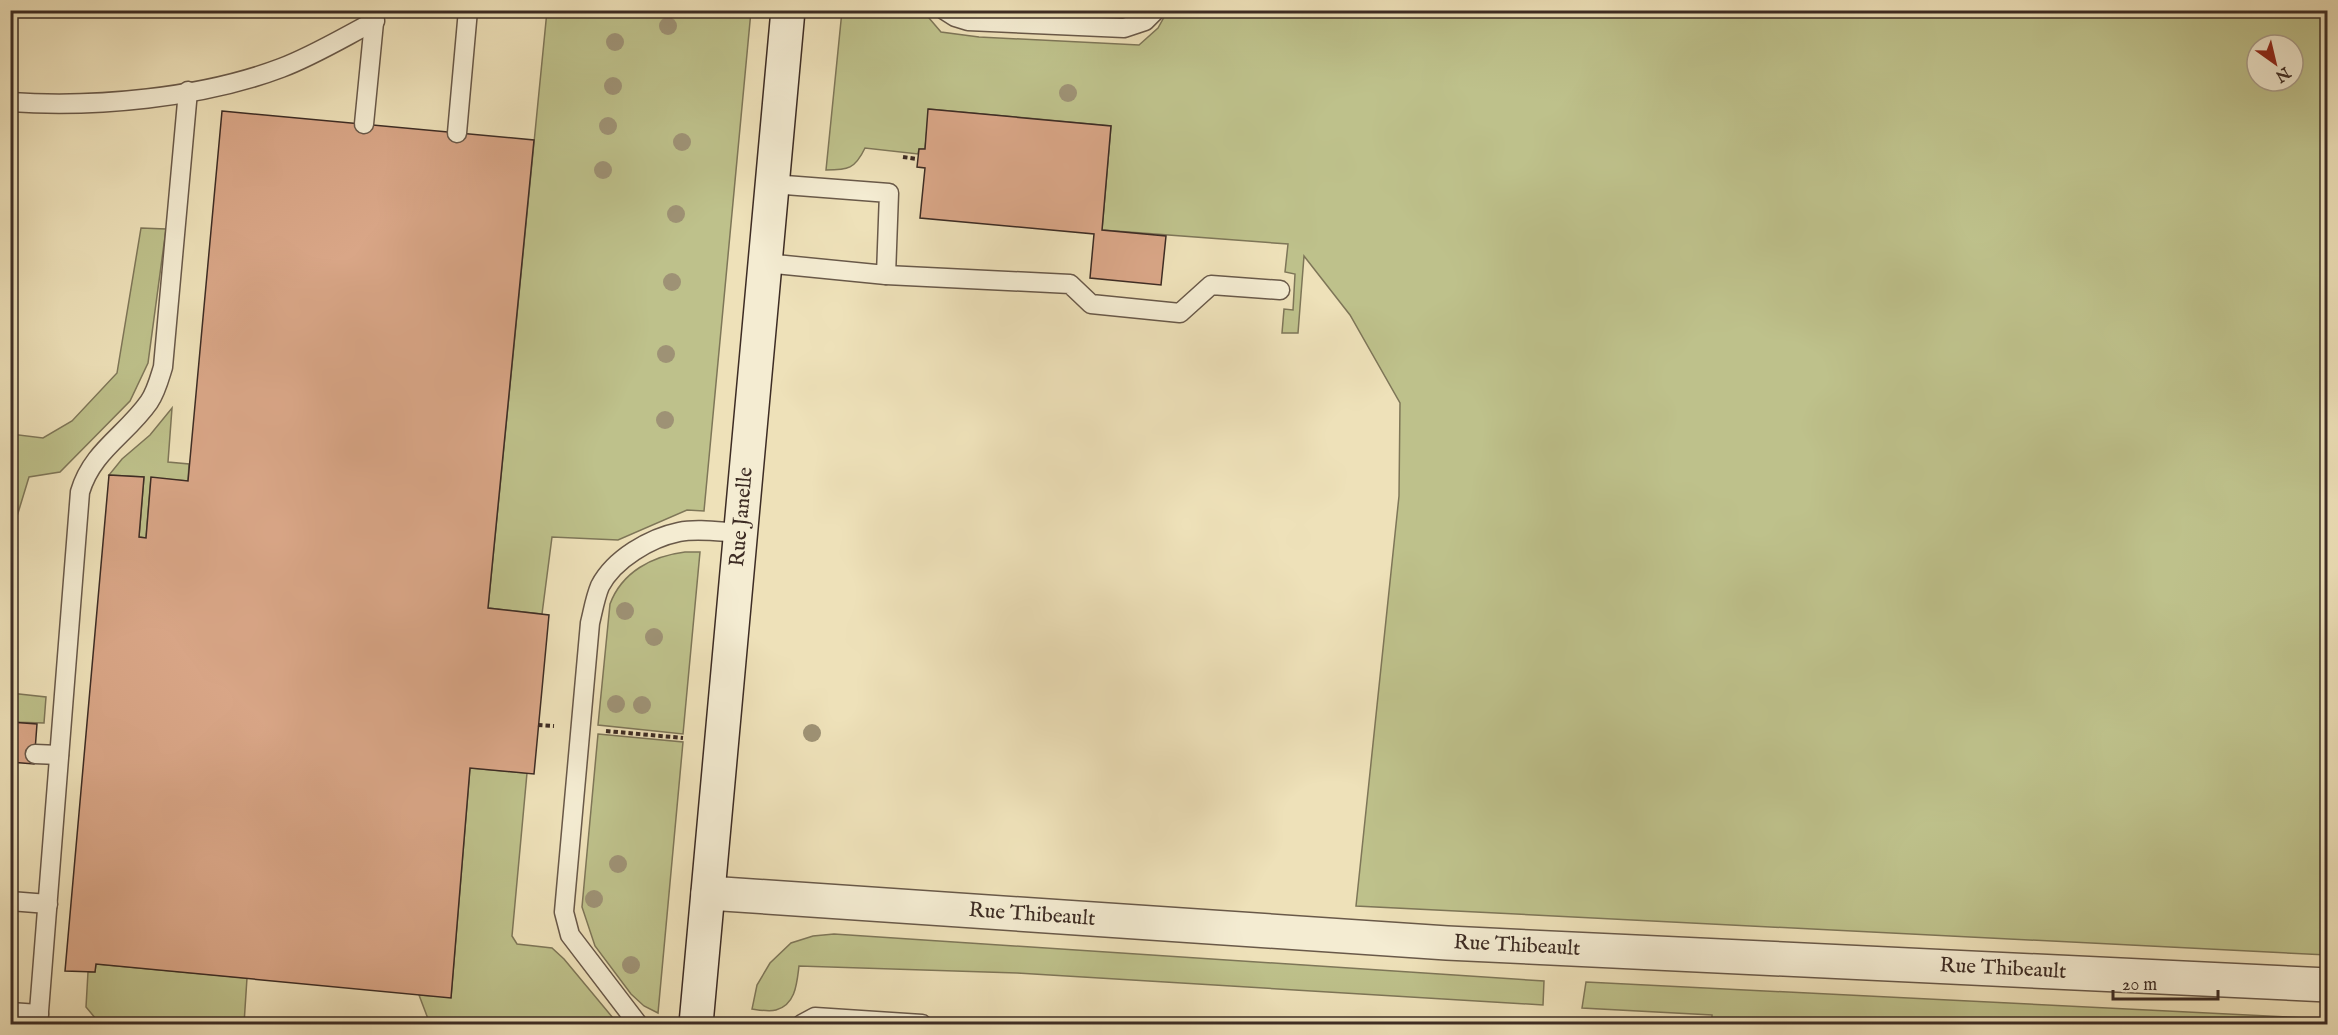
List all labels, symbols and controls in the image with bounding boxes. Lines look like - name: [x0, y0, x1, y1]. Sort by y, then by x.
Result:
- north arrow: [2245, 33, 2305, 93]
- text: N: [2271, 61, 2294, 86]
- street label: Rue Janelle: [724, 466, 760, 568]
- street label: Rue Thibeault: [968, 897, 1096, 933]
- street label: Rue Thibeault: [1453, 929, 1581, 963]
- street label: Rue Thibeault: [1939, 952, 2067, 986]
- scale bar: [2113, 963, 2218, 1001]
- text: 20 m: [2122, 974, 2157, 997]

